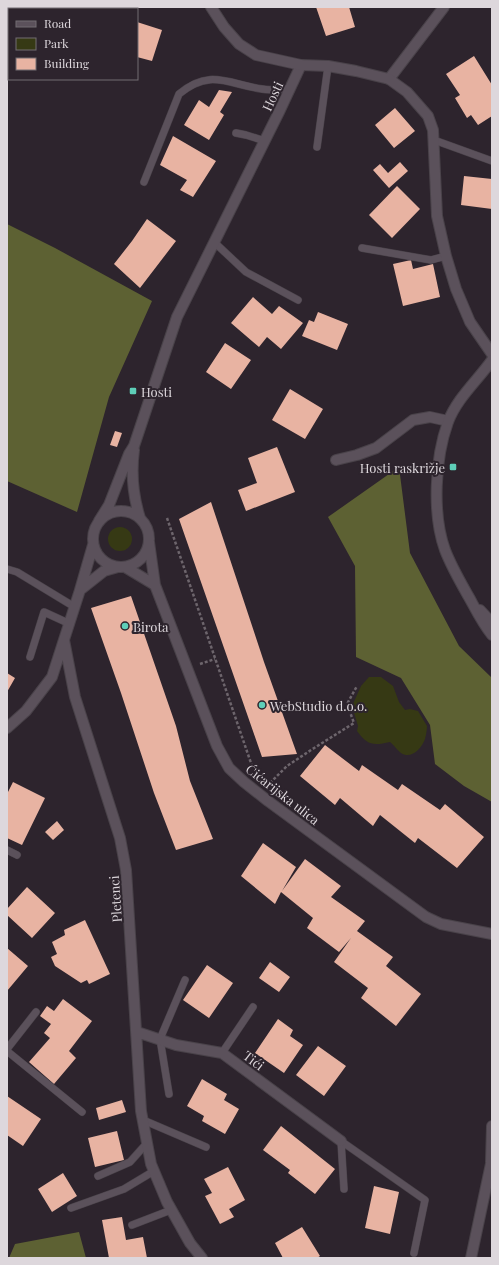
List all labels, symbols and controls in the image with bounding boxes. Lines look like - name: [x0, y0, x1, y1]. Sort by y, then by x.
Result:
- legend: [8, 8, 138, 80]
- text: Road: [44, 15, 71, 31]
- text: Park: [44, 35, 69, 51]
- text: Building: [44, 55, 90, 71]
- street label: Hosti: [258, 78, 286, 114]
- place label: Hosti: [141, 383, 172, 400]
- marker: Hosti: [128, 386, 138, 396]
- place label: Hosti raskrižje: [360, 459, 445, 476]
- marker: Hosti raskrižje: [448, 462, 458, 472]
- place label: Birota: [133, 618, 169, 635]
- marker: Birota: [120, 621, 130, 631]
- place label: WebStudio d.o.o.: [269, 697, 367, 714]
- marker: WebStudio d.o.o.: [257, 700, 267, 710]
- street label: Ćićarijska ulica: [243, 760, 324, 828]
- street label: Pletenci: [105, 875, 125, 923]
- street label: Tići: [240, 1047, 268, 1074]

